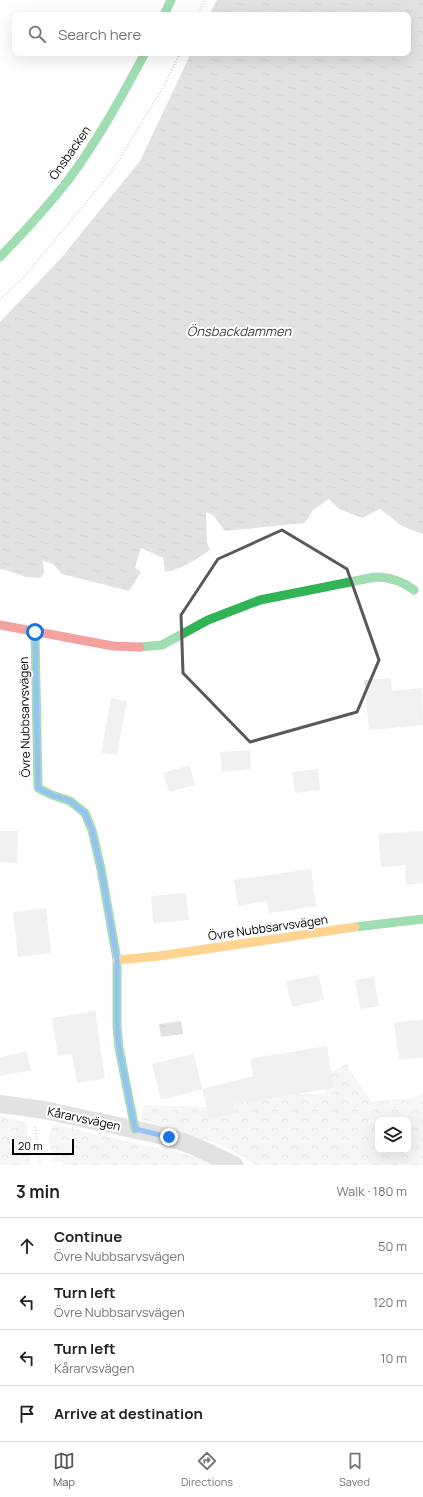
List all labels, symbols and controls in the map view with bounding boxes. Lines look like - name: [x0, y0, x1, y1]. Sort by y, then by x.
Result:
- search box: [12, 12, 411, 56]
- icon: search: [26, 23, 48, 45]
- text: Search here: [58, 24, 141, 45]
- street label: Önsbacken: [45, 122, 94, 183]
- water label: Önsbackdammen: [187, 322, 292, 340]
- route start: [26, 623, 44, 641]
- street label: Övre Nubbsarvsvägen: [15, 657, 34, 777]
- street label: Övre Nubbsarvsvägen: [207, 911, 329, 944]
- street label: Kårarvsvägen: [46, 1102, 122, 1135]
- map controls: [375, 1117, 411, 1153]
- button: layers: [375, 1117, 411, 1153]
- route end: [160, 1128, 178, 1146]
- scale bar: [12, 1137, 74, 1156]
- text: 20 m: [18, 1138, 43, 1153]
- text: 3 min: [16, 1180, 60, 1203]
- text: Walk · 180 m: [336, 1182, 407, 1200]
- text: Continue: [54, 1226, 122, 1247]
- icon: ahead: [16, 1235, 38, 1257]
- text: 50 m: [378, 1237, 407, 1255]
- text: Övre Nubbsarvsvägen: [54, 1247, 185, 1265]
- text: Turn left: [54, 1282, 116, 1303]
- icon: left: [16, 1291, 38, 1313]
- text: 120 m: [373, 1293, 407, 1311]
- text: Övre Nubbsarvsvägen: [54, 1303, 185, 1321]
- text: Turn left: [54, 1338, 116, 1359]
- icon: left: [16, 1347, 38, 1369]
- text: 10 m: [380, 1349, 407, 1367]
- text: Kårarvsvägen: [54, 1359, 134, 1377]
- icon: arrive: [16, 1403, 38, 1425]
- text: Arrive at destination: [54, 1403, 203, 1424]
- tab: Map: [53, 1450, 75, 1489]
- tab: Directions: [181, 1450, 233, 1489]
- tab: Saved: [339, 1450, 370, 1489]

